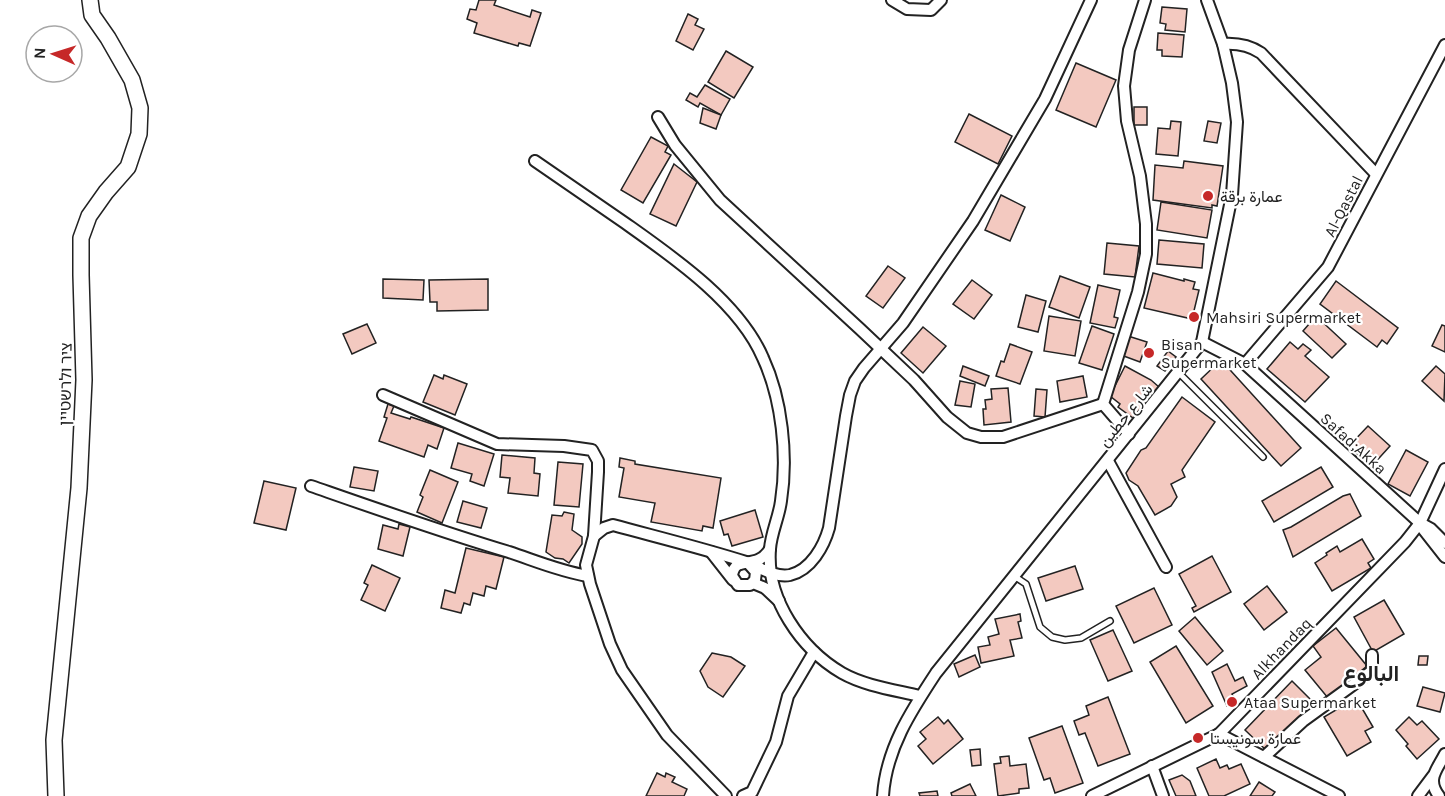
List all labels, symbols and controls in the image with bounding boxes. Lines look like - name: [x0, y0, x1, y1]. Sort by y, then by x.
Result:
- north arrow: [24, 24, 84, 84]
- text: N: [30, 47, 49, 59]
- street label: Al-Qastal: [1320, 172, 1367, 240]
- place label: عمارة برقة: [1220, 187, 1283, 207]
- marker: عمارة برقة: [1201, 189, 1215, 203]
- place label: Mahsiri Supermarket: [1206, 308, 1361, 327]
- marker: Mahsiri Supermarket: [1187, 310, 1201, 324]
- place label: Bisan Supermarket: [1161, 335, 1257, 372]
- street label: ציר ולרשטיין: [55, 342, 76, 426]
- marker: Bisan Supermarket: [1142, 346, 1156, 360]
- street label: شارع حطين: [1094, 380, 1158, 452]
- street label: Safad;Akka: [1317, 409, 1391, 478]
- street label: Alkhandaq: [1247, 614, 1315, 683]
- district label: البالوع: [1343, 661, 1399, 688]
- place label: Ataa Supermarket: [1244, 693, 1376, 712]
- marker: Ataa Supermarket: [1225, 695, 1239, 709]
- place label: عمارة سونيستا: [1210, 729, 1301, 749]
- marker: عمارة سونيستا: [1191, 731, 1205, 745]

